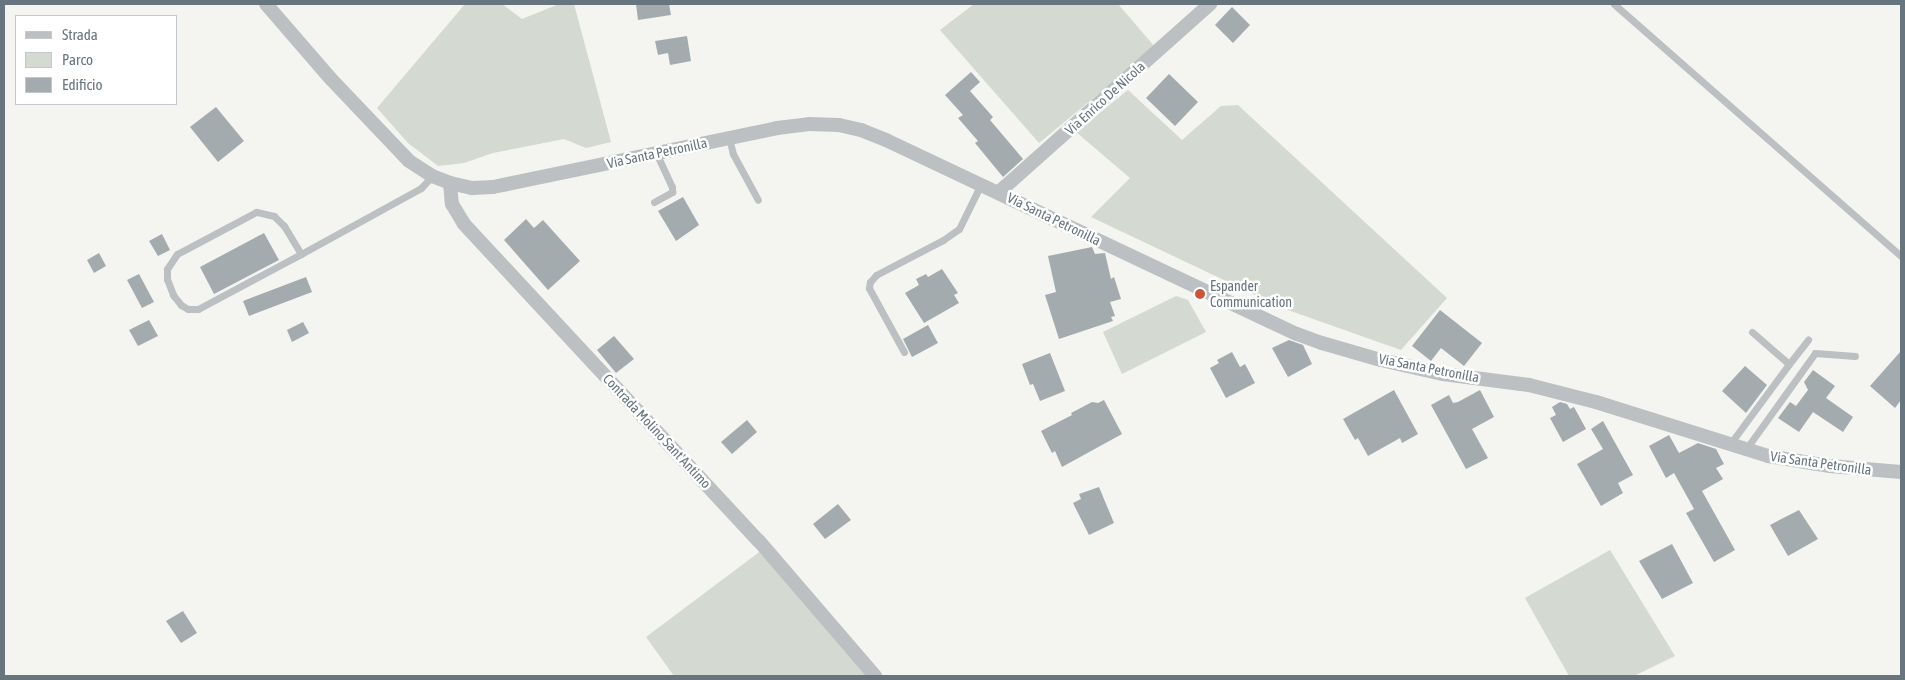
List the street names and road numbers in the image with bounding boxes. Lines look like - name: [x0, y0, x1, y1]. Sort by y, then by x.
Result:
- street label: Via Enrico De Nicola: [1062, 58, 1148, 138]
- street label: Via Santa Petronilla: [605, 134, 709, 172]
- street label: Via Santa Petronilla: [1005, 189, 1103, 249]
- street label: Via Santa Petronilla: [1377, 350, 1481, 386]
- street label: Contrada Molino Sant'Antimo: [600, 370, 714, 492]
- street label: Via Santa Petronilla: [1769, 448, 1873, 478]

